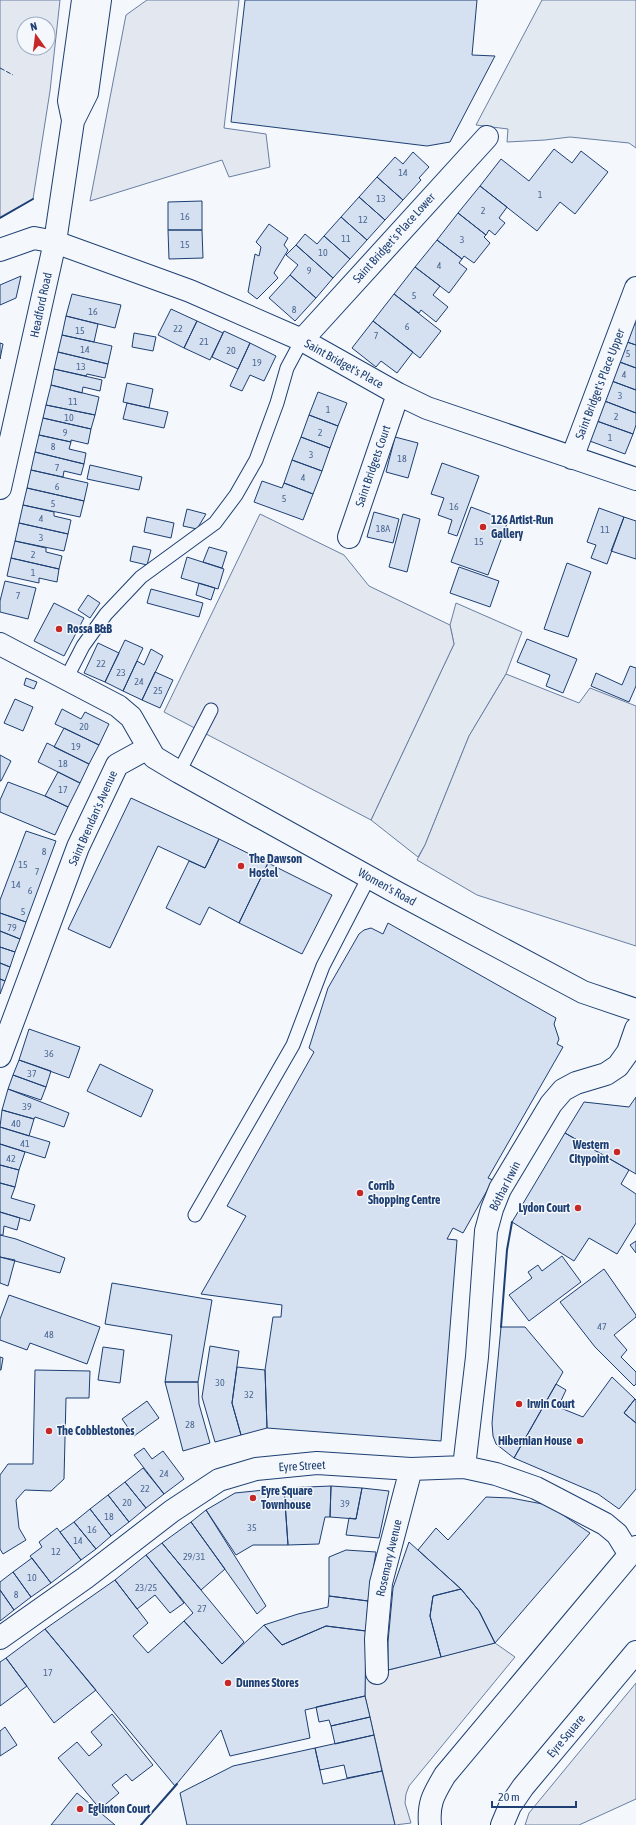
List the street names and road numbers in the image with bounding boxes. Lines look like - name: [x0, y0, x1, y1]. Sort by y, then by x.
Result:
- street label: Saint Bridget's Place Lower: [350, 190, 438, 286]
- street label: Headford Road: [27, 271, 55, 339]
- street label: Saint Bridget's Place Upper: [572, 326, 628, 441]
- street label: Saint Bridget's Place: [302, 337, 386, 391]
- street label: Saint Bridgets Court: [352, 423, 394, 509]
- street label: Saint Brendan's Avenue: [66, 768, 120, 868]
- street label: Women's Road: [355, 865, 419, 909]
- street label: Bóthar Irwin: [487, 1159, 523, 1213]
- street label: Eyre Street: [278, 1458, 326, 1474]
- street label: Rosemary Avenue: [373, 1518, 405, 1598]
- street label: Eyre Square: [544, 1712, 588, 1760]

